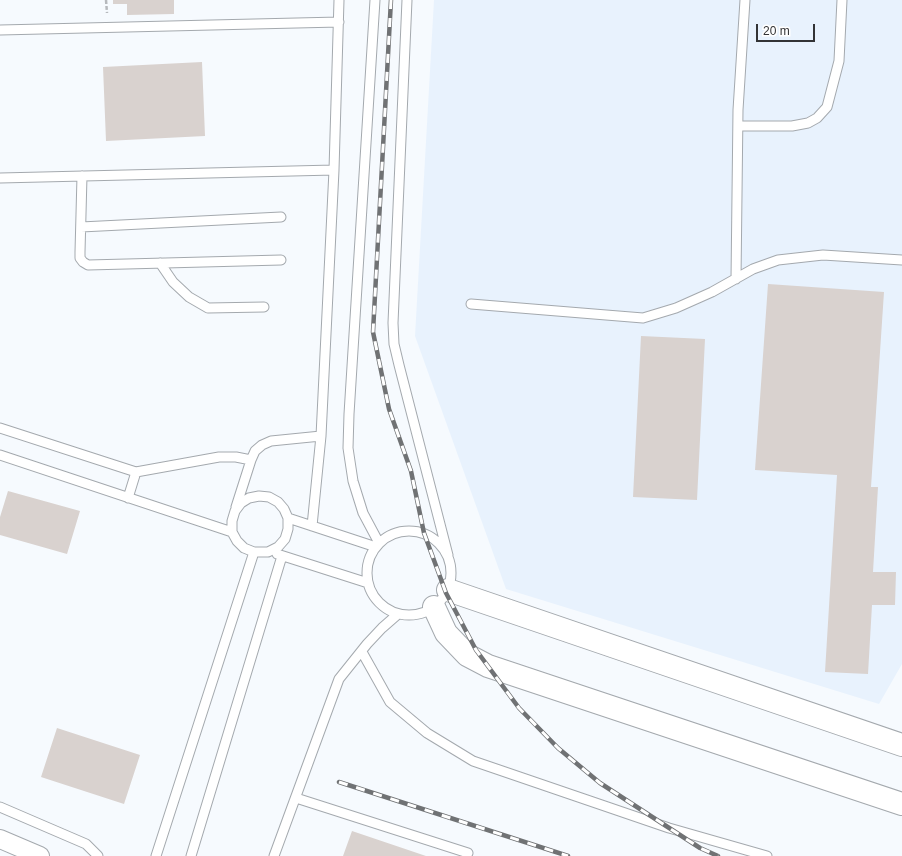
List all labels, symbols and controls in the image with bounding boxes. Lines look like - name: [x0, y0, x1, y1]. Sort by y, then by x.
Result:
- scale bar: [758, 16, 817, 42]
- text: 20 m: [763, 24, 790, 38]

